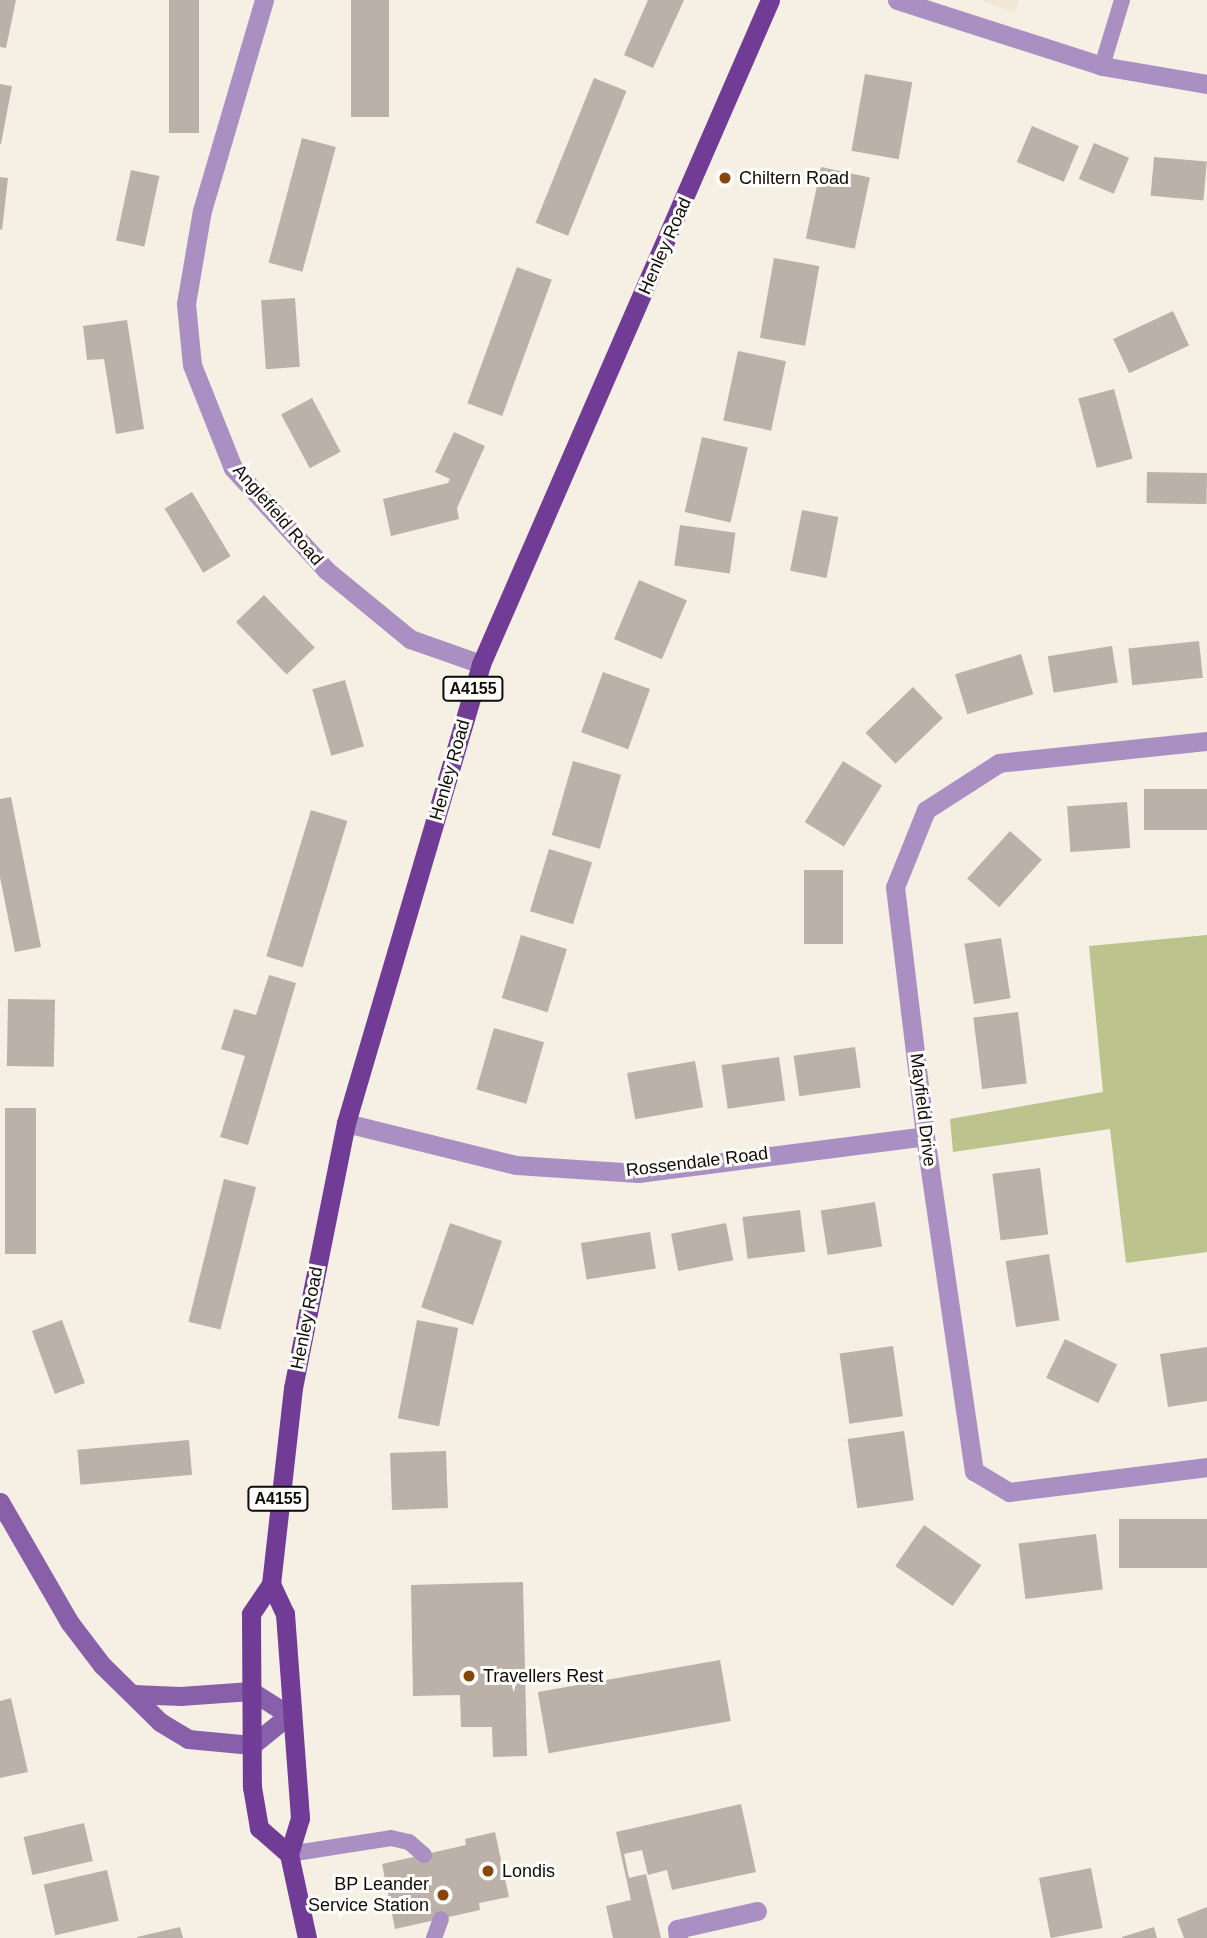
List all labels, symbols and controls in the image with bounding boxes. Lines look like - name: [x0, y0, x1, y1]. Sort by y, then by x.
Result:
- place label: Chiltern Road: [739, 167, 849, 189]
- marker: Chiltern Road: [717, 170, 733, 186]
- street label: Henley Road: [634, 194, 696, 298]
- street label: Anglefield Road: [228, 460, 328, 570]
- road number: A4155: [442, 676, 504, 702]
- street label: Henley Road: [425, 717, 475, 823]
- street label: Mayfield Drive: [905, 1052, 941, 1168]
- street label: Rossendale Road: [625, 1143, 769, 1181]
- street label: Henley Road: [286, 1265, 328, 1371]
- road number: A4155: [246, 1486, 310, 1512]
- place label: Travellers Rest: [483, 1665, 603, 1687]
- marker: Travellers Rest: [461, 1668, 477, 1684]
- place label: Londis: [502, 1860, 555, 1882]
- marker: Londis: [480, 1863, 496, 1879]
- place label: BP Leander Service Station: [308, 1874, 429, 1916]
- marker: BP Leander Service Station: [435, 1887, 451, 1903]

